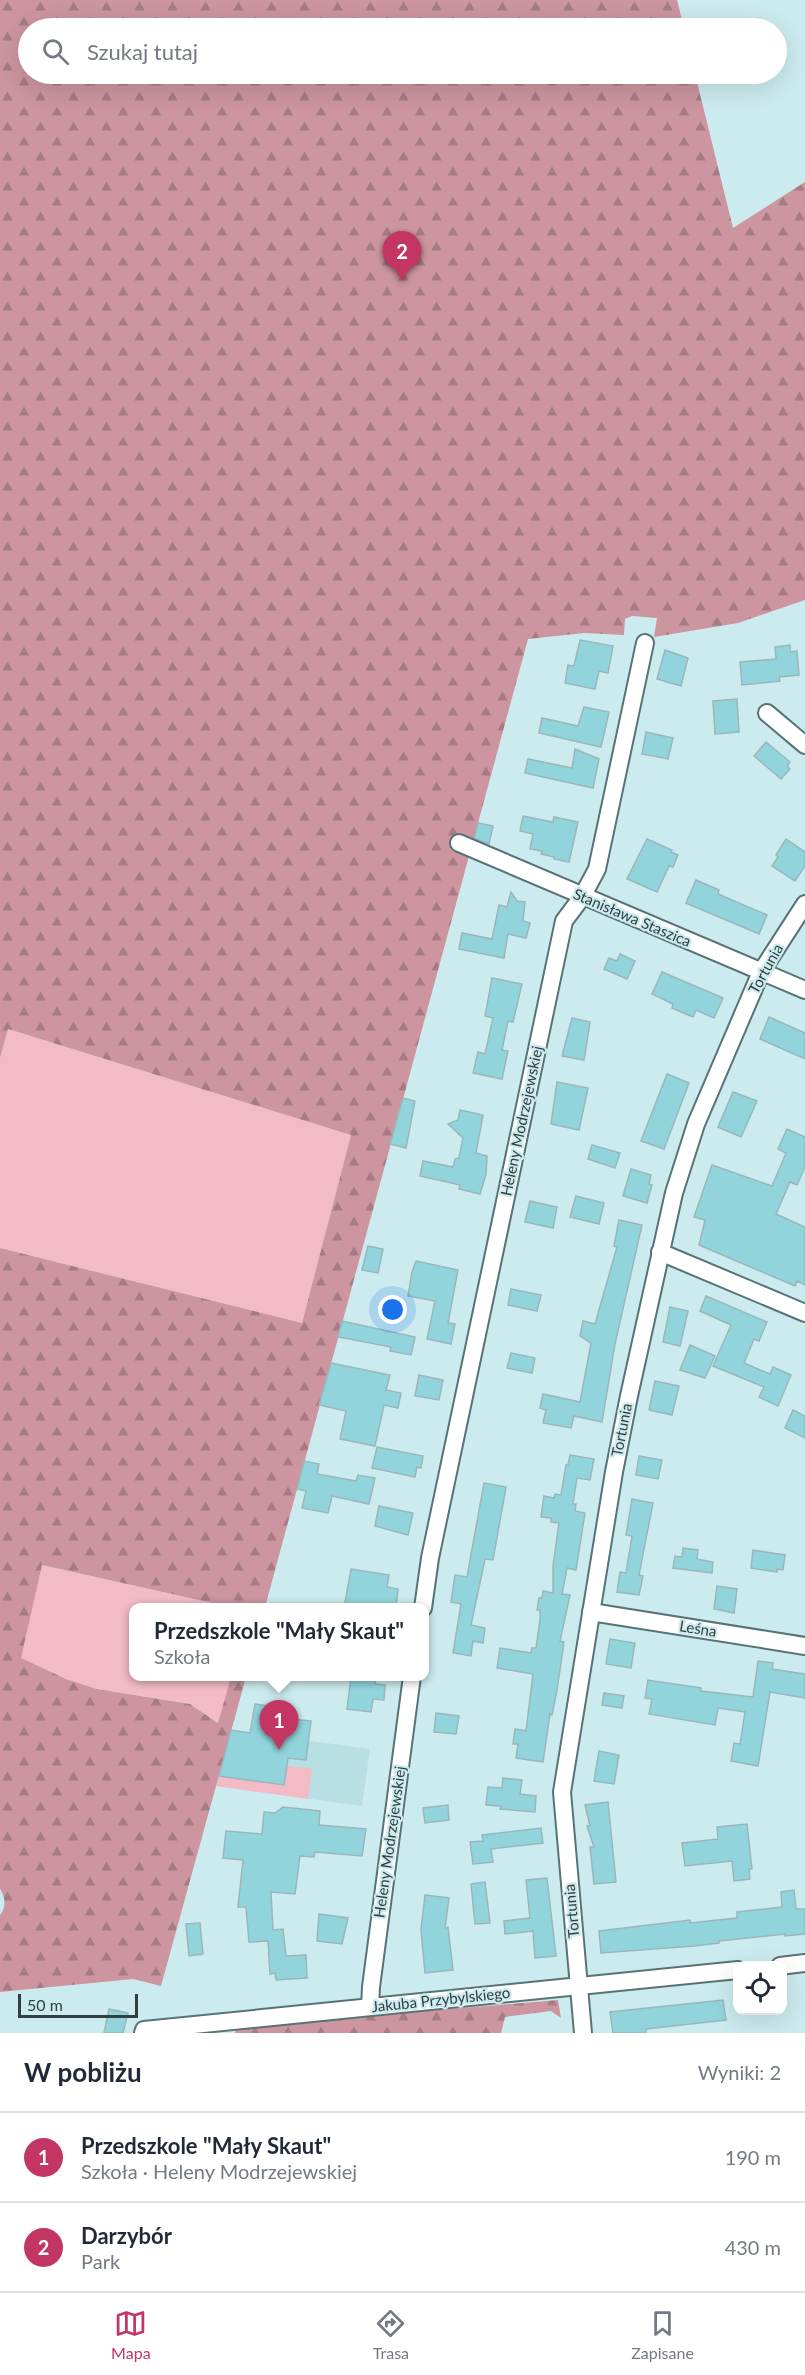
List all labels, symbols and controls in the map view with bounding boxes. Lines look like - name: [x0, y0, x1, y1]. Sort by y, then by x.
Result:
- search box: [18, 18, 787, 84]
- icon: search: [39, 35, 72, 68]
- text: Szukaj tutaj: [87, 38, 198, 65]
- pin: 2: [382, 232, 422, 281]
- street label: Stanisława Staszica: [571, 884, 694, 950]
- street label: Tortunia: [744, 940, 786, 997]
- street label: Heleny Modrzejewskiej: [496, 1044, 546, 1197]
- your location: [378, 1295, 407, 1324]
- street label: Tortunia: [607, 1402, 635, 1458]
- popup: [129, 1603, 429, 1681]
- street label: Leśna: [678, 1616, 718, 1640]
- text: Przedszkole "Mały Skaut": [154, 1617, 404, 1644]
- text: Szkoła: [154, 1644, 211, 1668]
- pin: 1: [260, 1700, 298, 1750]
- street label: Heleny Modrzejewskiej: [369, 1765, 409, 1919]
- street label: Tortunia: [560, 1883, 582, 1939]
- map controls: [733, 1961, 787, 2015]
- button: locate: [733, 1961, 787, 2015]
- street label: Jakuba Przybylskiego: [371, 1983, 511, 2015]
- scale bar: [18, 1991, 138, 2018]
- text: 50 m: [27, 1995, 63, 2014]
- text: W pobliżu: [24, 2056, 142, 2088]
- text: Wyniki: 2: [698, 2060, 781, 2084]
- text: Przedszkole "Mały Skaut": [81, 2132, 331, 2159]
- text: 1: [38, 2145, 49, 2169]
- text: 190 m: [725, 2145, 781, 2169]
- text: Szkoła · Heleny Modrzejewskiej: [81, 2159, 357, 2183]
- text: Darzybór: [81, 2222, 172, 2249]
- text: 2: [38, 2235, 49, 2259]
- text: 430 m: [725, 2235, 781, 2259]
- text: Park: [81, 2249, 120, 2273]
- tab: Mapa: [111, 2307, 151, 2362]
- tab: Trasa: [373, 2307, 409, 2362]
- tab: Zapisane: [631, 2307, 694, 2362]

